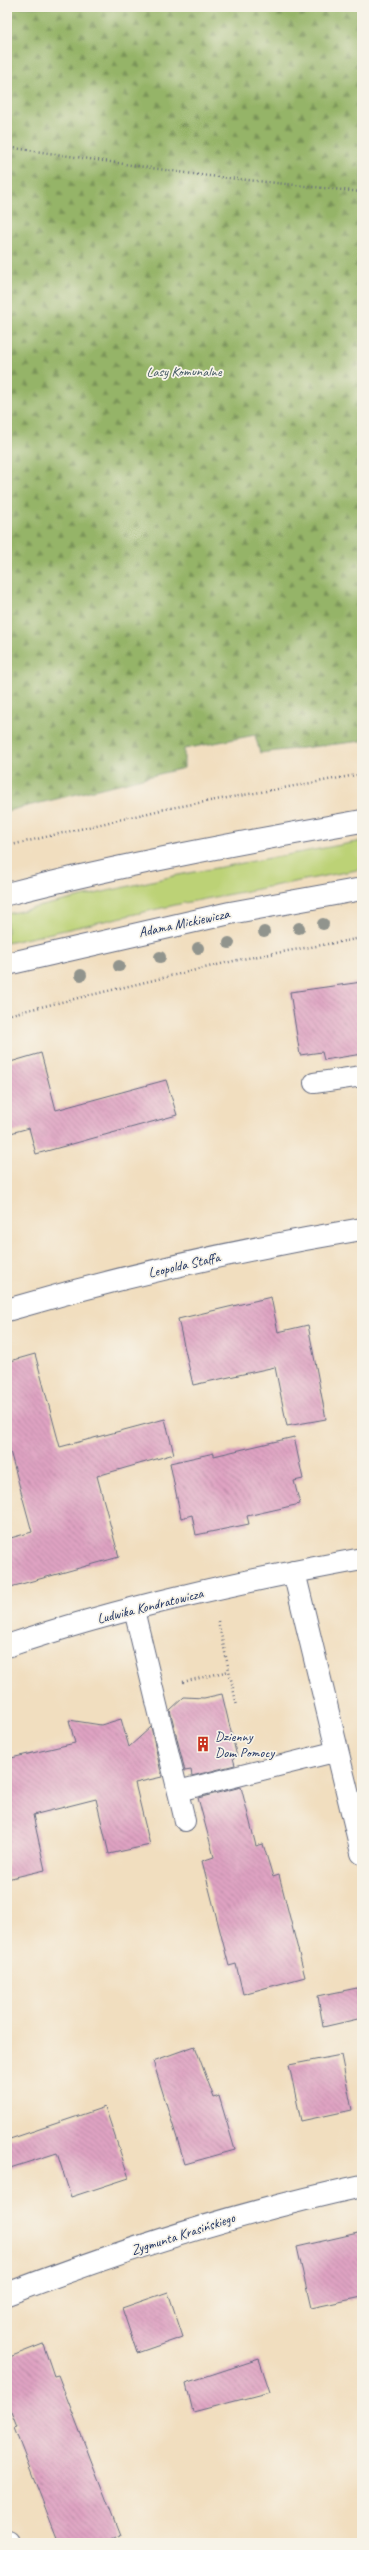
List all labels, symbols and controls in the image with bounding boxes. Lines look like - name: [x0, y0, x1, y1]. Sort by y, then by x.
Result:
- park label: Lasy Komunalne: [147, 363, 223, 380]
- street label: Adama Mickiewicza: [137, 905, 232, 941]
- street label: Leopolda Staffa: [146, 1248, 223, 1282]
- street label: Ludwika Kondratowicza: [95, 1584, 206, 1627]
- place label: Dzienny Dom Pomocy: [215, 1728, 275, 1761]
- building icon: Dzienny Dom Pomocy: [194, 1735, 212, 1753]
- street label: Zygmunta Krasińskiego: [129, 2209, 238, 2259]

